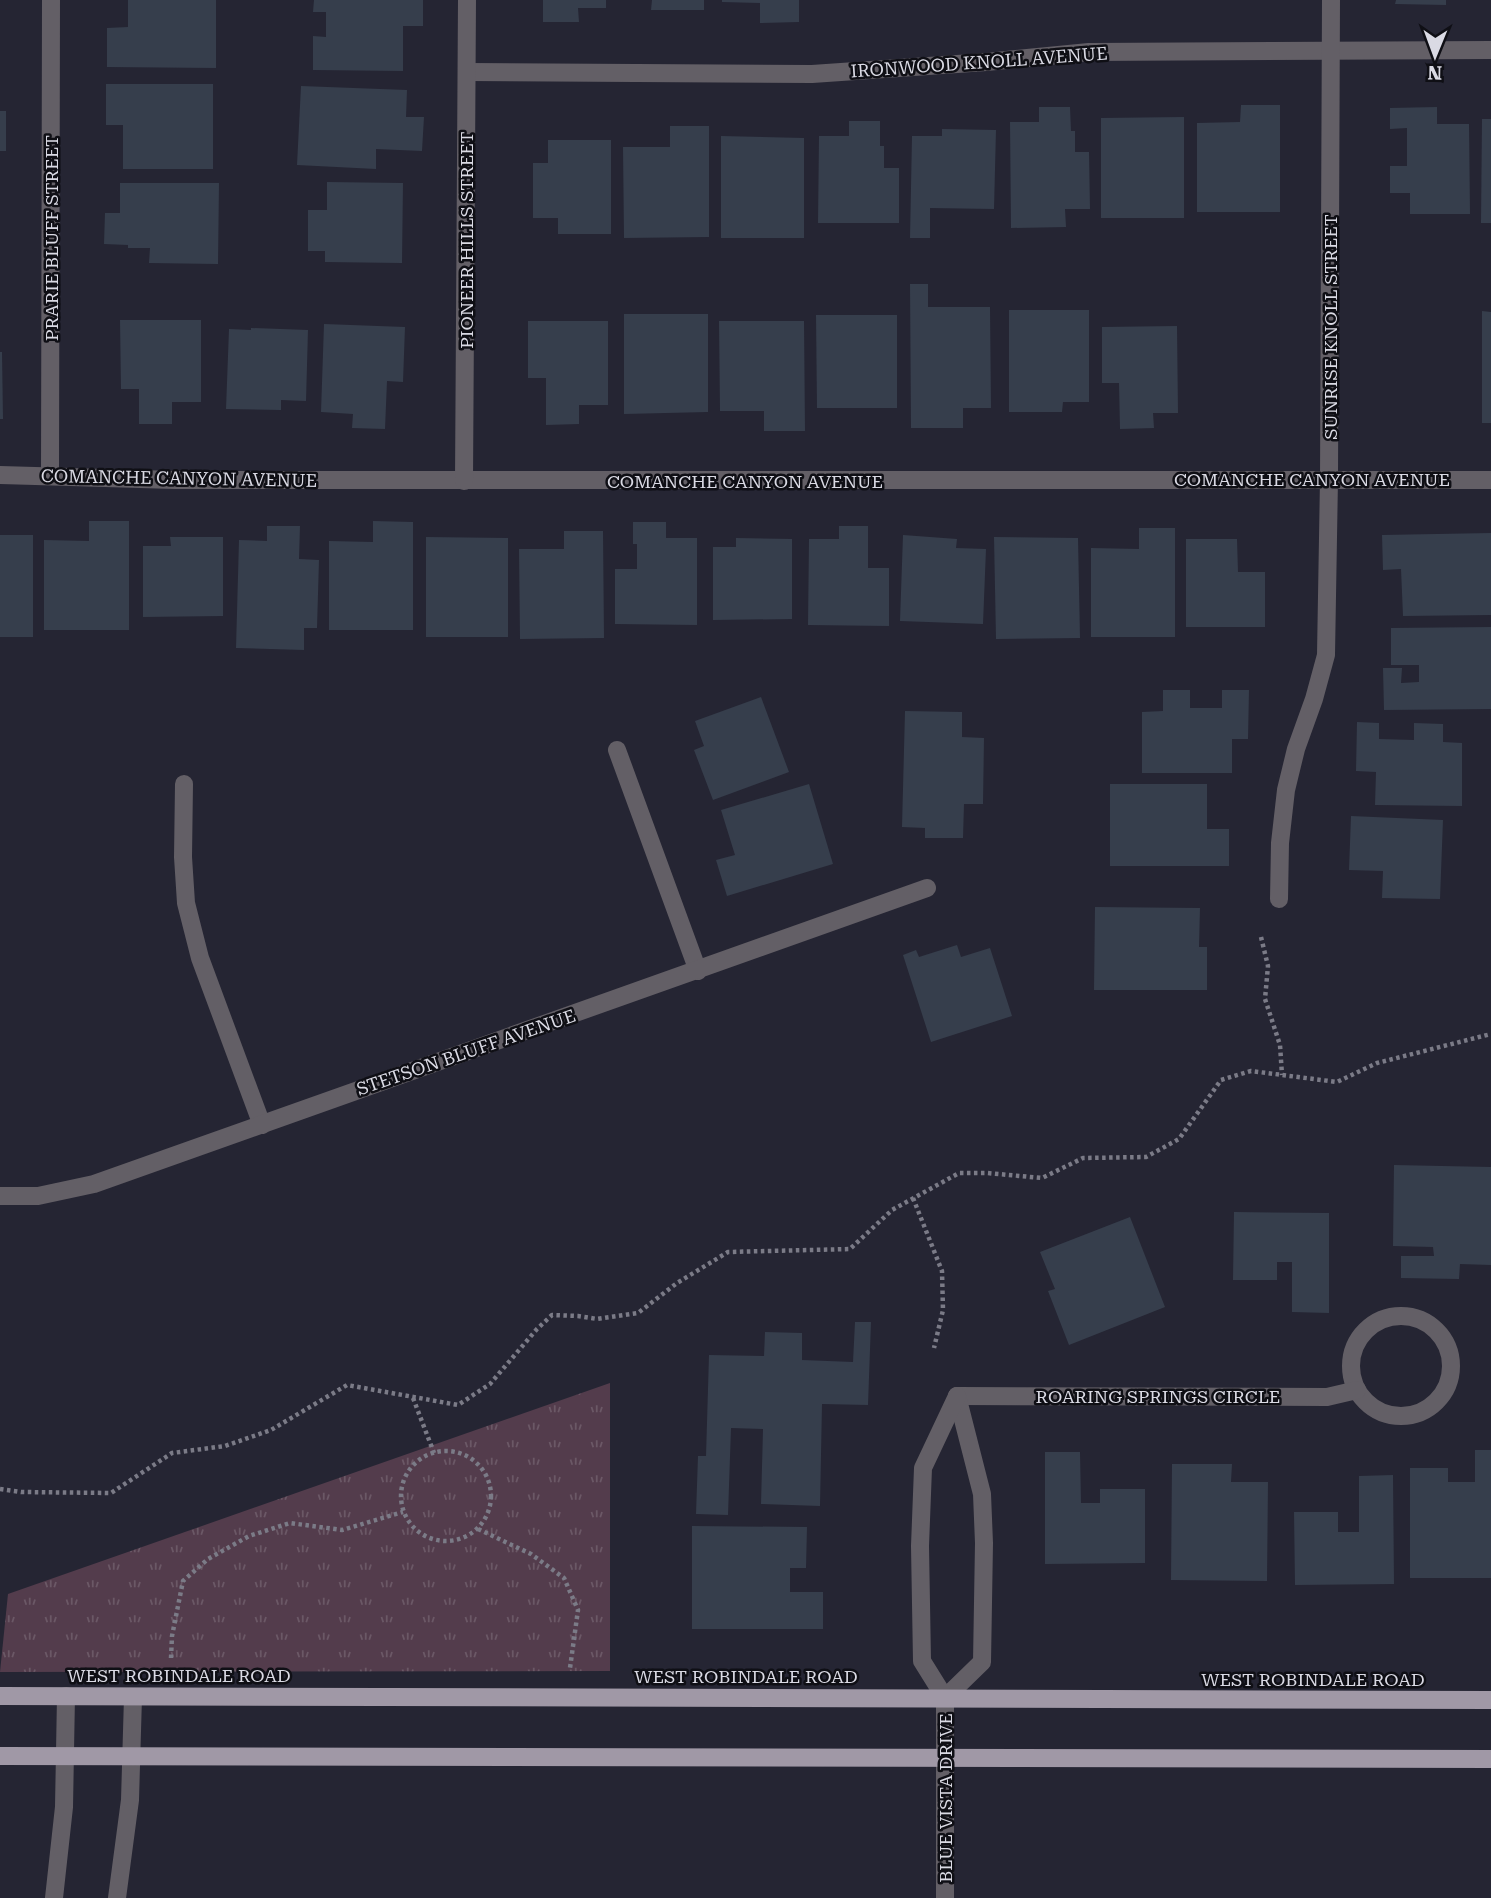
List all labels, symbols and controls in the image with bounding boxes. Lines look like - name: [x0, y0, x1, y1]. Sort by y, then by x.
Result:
- north arrow: [1400, 21, 1470, 91]
- street label: IRONWOOD KNOLL AVENUE: [850, 43, 1108, 81]
- text: N: [1427, 61, 1442, 84]
- street label: PIONEER HILLS STREET: [456, 131, 477, 349]
- street label: PRARIE BLUFF STREET: [41, 135, 62, 341]
- street label: SUNRISE KNOLL STREET: [1320, 214, 1341, 440]
- street label: COMANCHE CANYON AVENUE: [41, 465, 317, 491]
- street label: COMANCHE CANYON AVENUE: [1174, 469, 1450, 490]
- street label: COMANCHE CANYON AVENUE: [607, 471, 883, 492]
- street label: STETSON BLUFF AVENUE: [354, 1005, 578, 1099]
- street label: ROARING SPRINGS CIRCLE: [1036, 1386, 1280, 1407]
- street label: WEST ROBINDALE ROAD: [67, 1665, 291, 1686]
- street label: WEST ROBINDALE ROAD: [634, 1666, 858, 1687]
- street label: WEST ROBINDALE ROAD: [1201, 1669, 1425, 1690]
- street label: BLUE VISTA DRIVE: [935, 1713, 956, 1883]

